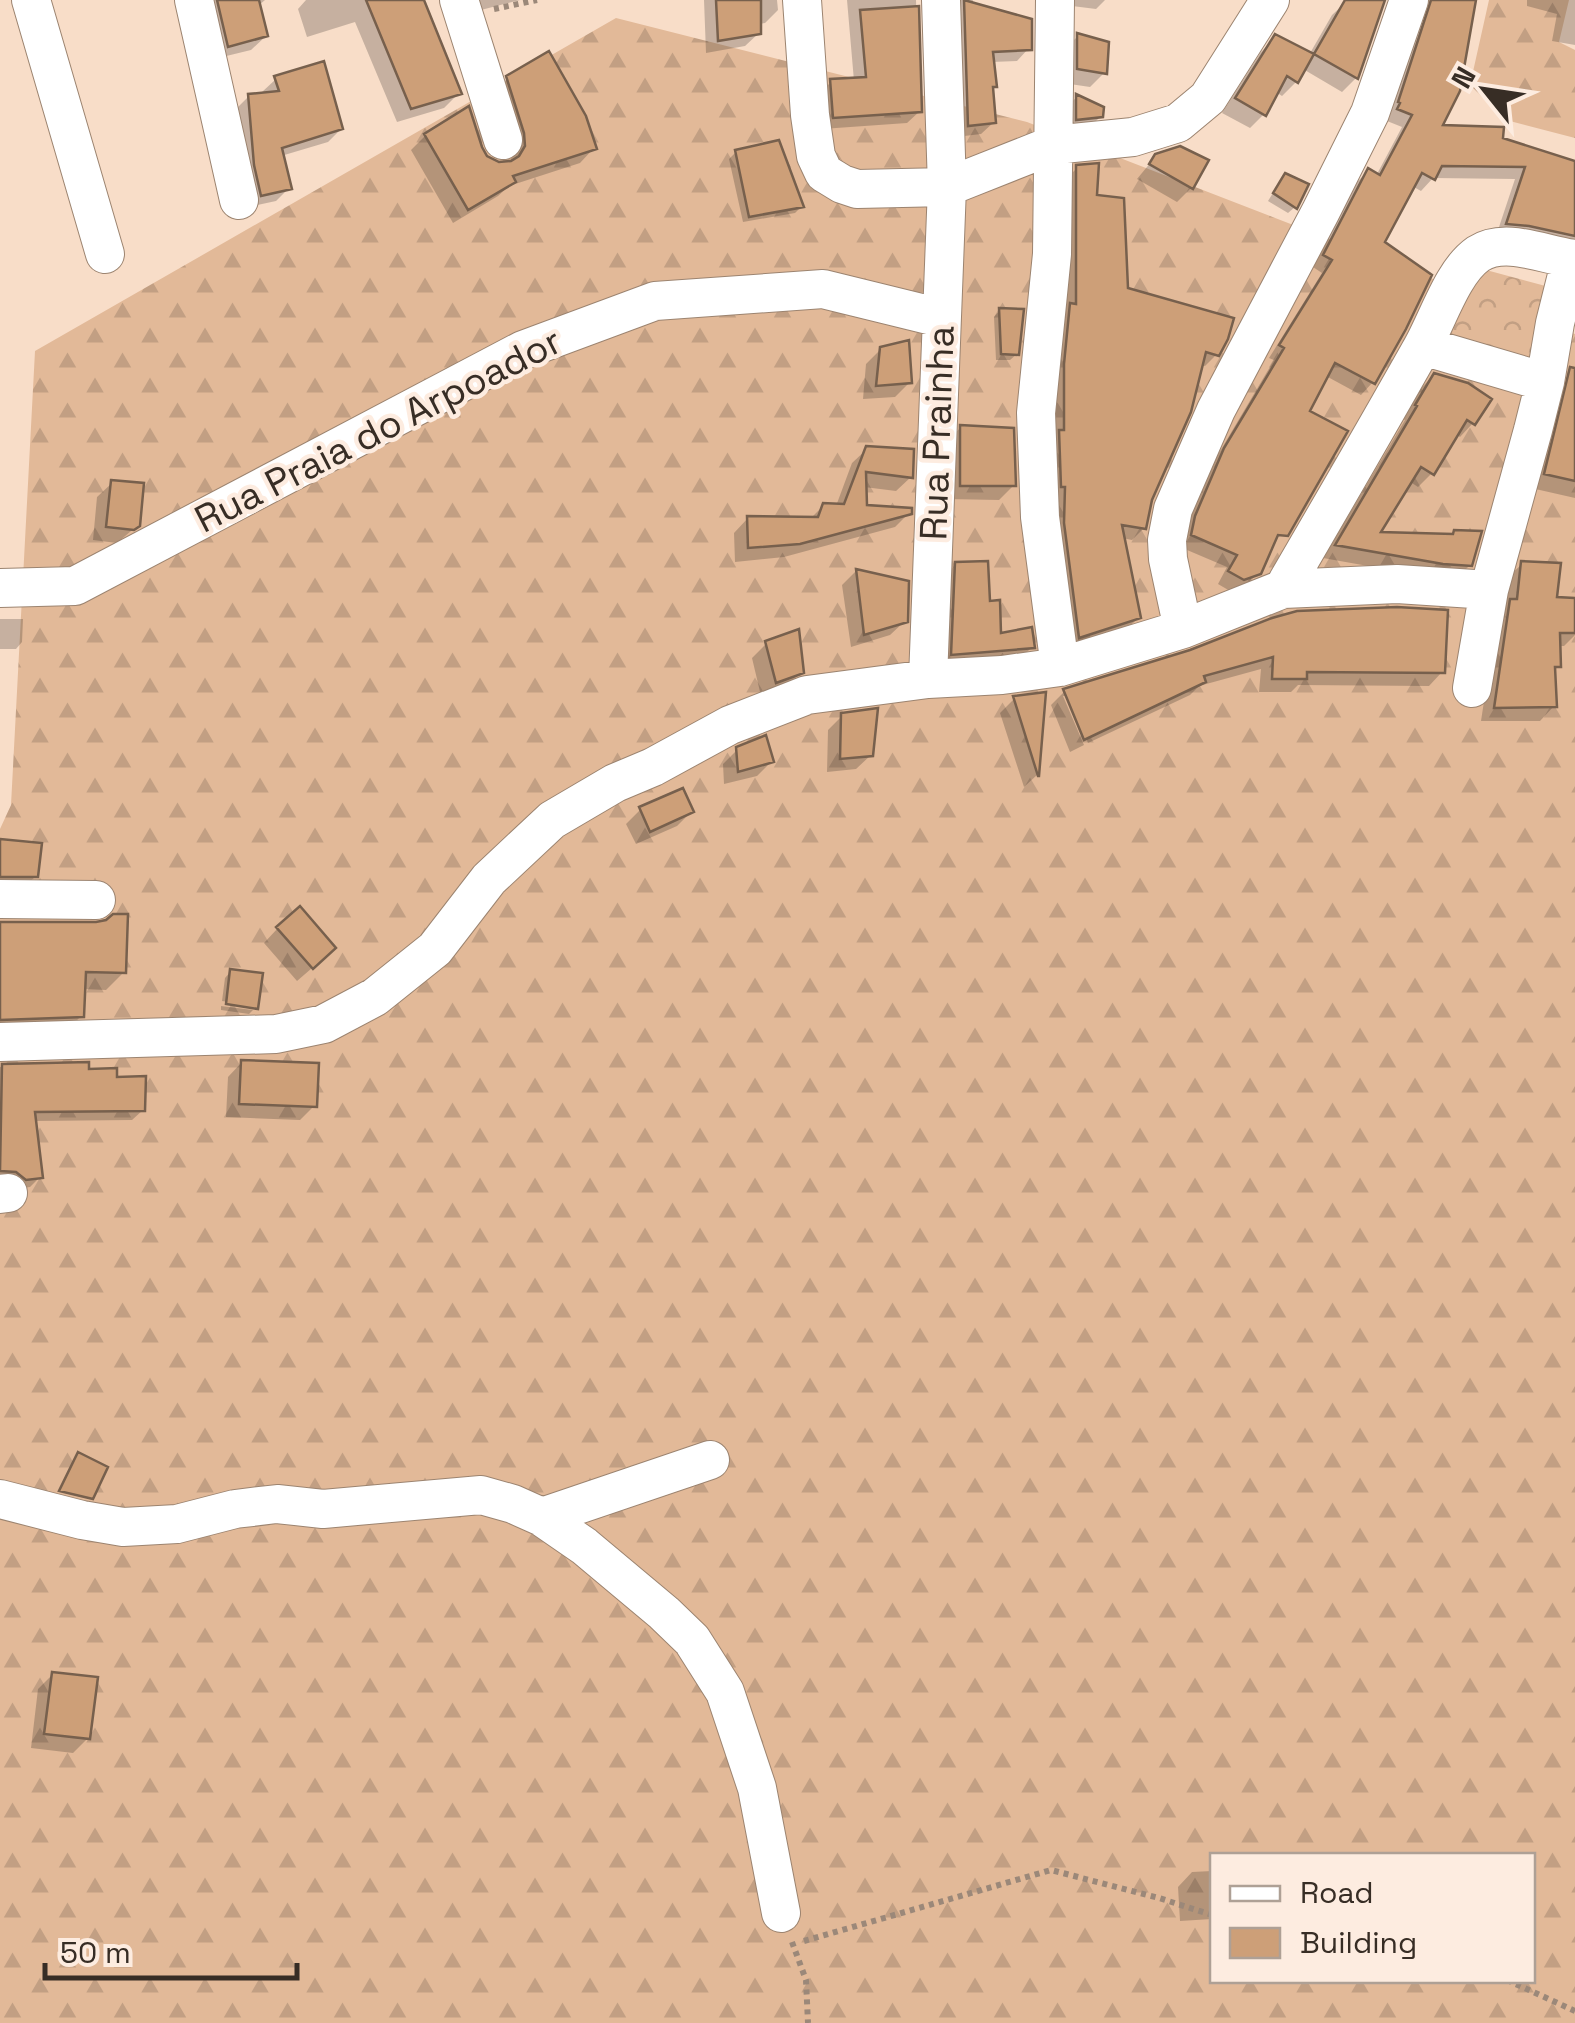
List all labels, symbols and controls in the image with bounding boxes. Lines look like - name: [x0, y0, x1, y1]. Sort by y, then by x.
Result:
- north arrow: [1435, 40, 1535, 140]
- text: N: [1443, 60, 1484, 95]
- street label: Rua Praia do Arpoador: [187, 317, 569, 543]
- street label: Rua Prainha: [909, 325, 965, 541]
- legend: [1210, 1853, 1535, 1983]
- text: Road: [1300, 1873, 1374, 1912]
- scale bar: [45, 1918, 298, 1980]
- text: Building: [1300, 1923, 1417, 1962]
- text: 50 m: [60, 1933, 131, 1972]

